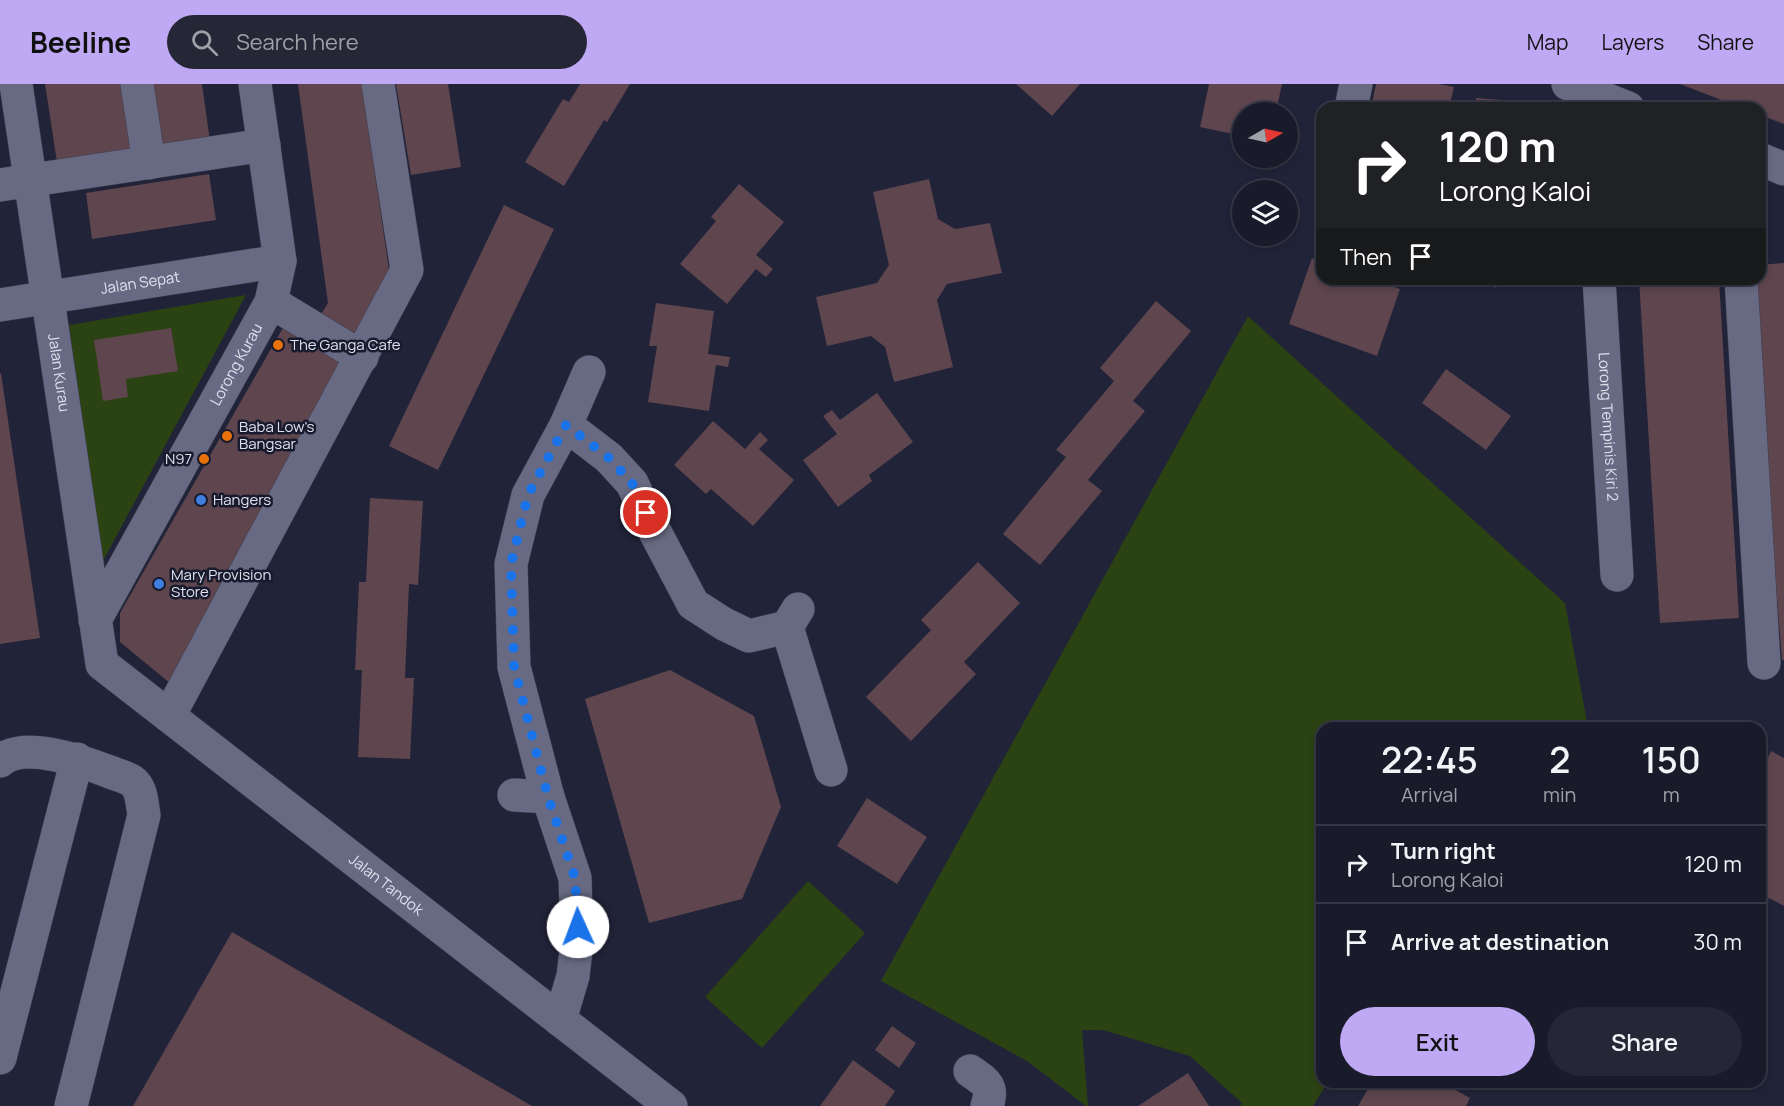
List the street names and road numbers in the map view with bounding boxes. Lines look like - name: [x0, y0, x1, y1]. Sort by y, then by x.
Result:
- street label: Jalan Sepat: [99, 266, 181, 299]
- street label: Lorong Kurau: [205, 319, 267, 409]
- street label: Jalan Kurau: [43, 332, 75, 413]
- street label: Lorong Tempinis Kiri 2: [1593, 352, 1623, 502]
- street label: Jalan Tandok: [345, 849, 429, 920]

